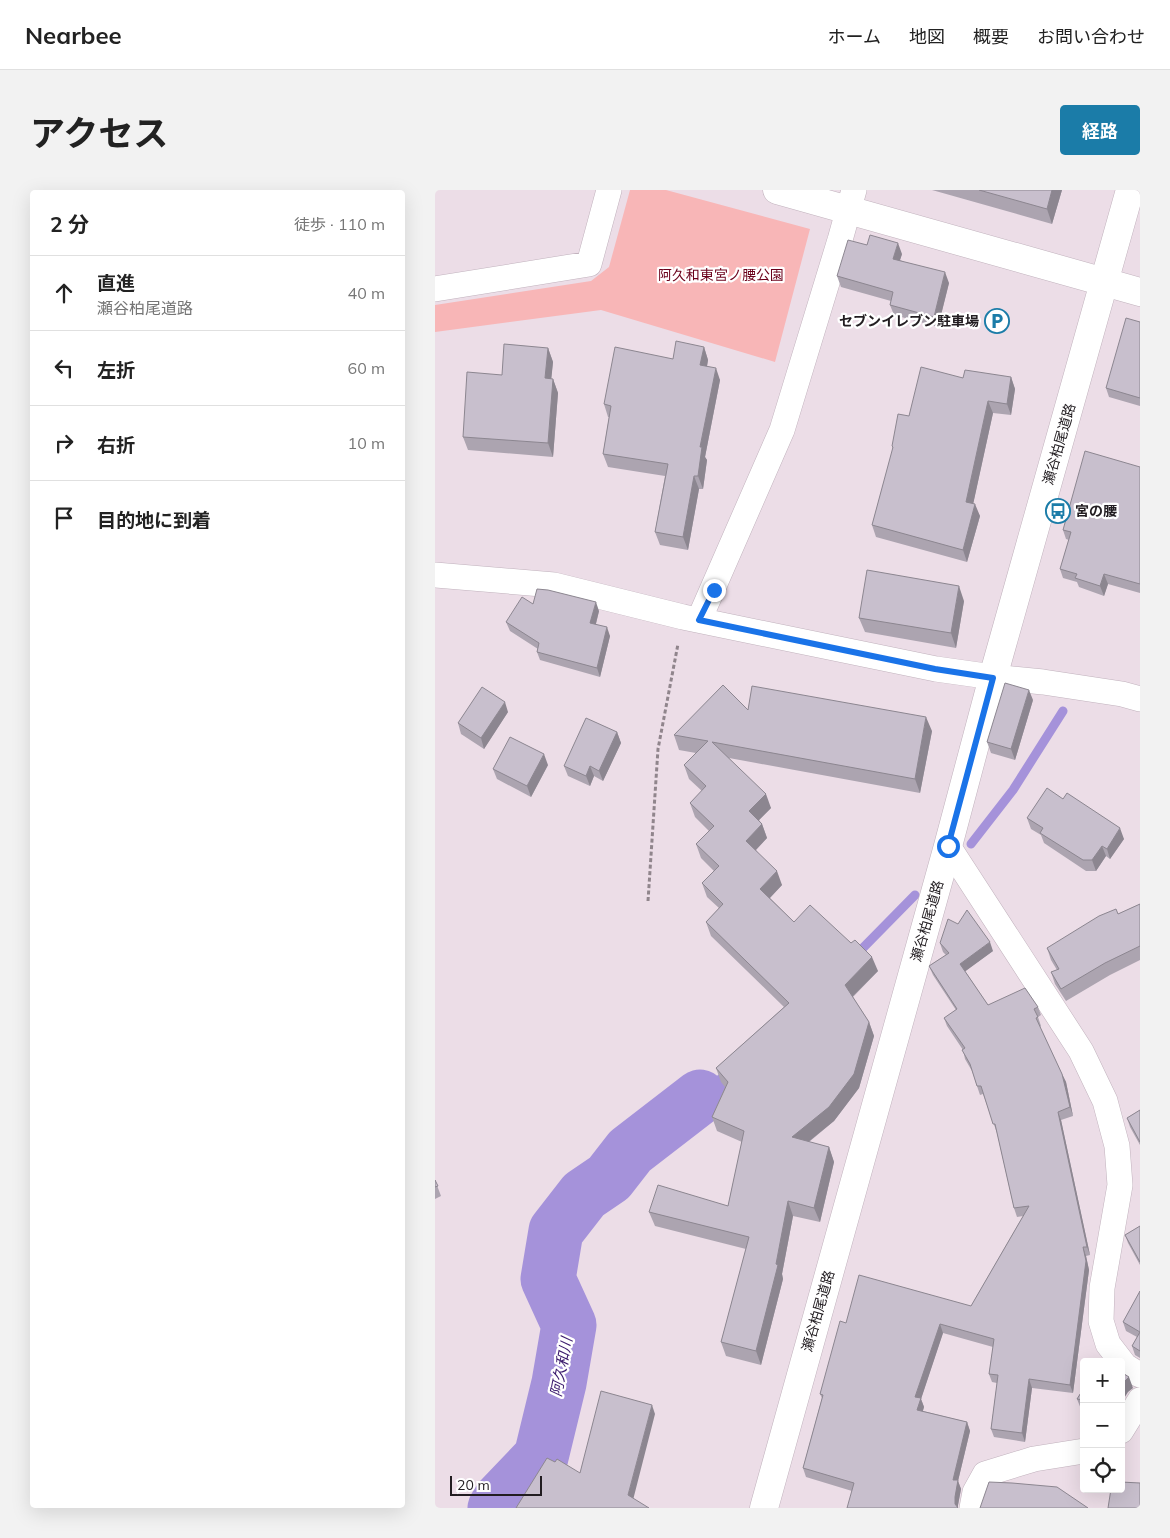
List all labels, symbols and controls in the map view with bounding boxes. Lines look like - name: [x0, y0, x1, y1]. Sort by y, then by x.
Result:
- text: Nearbee: [25, 20, 122, 50]
- text: ホーム: [828, 25, 881, 48]
- text: 地図: [909, 25, 945, 48]
- text: 概要: [973, 25, 1009, 48]
- text: お問い合わせ: [1037, 25, 1145, 48]
- button: 経路: [1060, 105, 1140, 155]
- text: アクセス: [30, 111, 168, 155]
- text: 2 分: [50, 211, 89, 237]
- text: 徒歩 · 110 m: [294, 214, 385, 234]
- park label: 阿久和東宮ノ腰公園: [658, 266, 784, 284]
- text: 直進: [97, 271, 135, 295]
- icon: ahead: [50, 279, 78, 307]
- text: 40 m: [348, 283, 385, 303]
- text: 瀬谷柏尾道路: [97, 298, 193, 318]
- parking icon: セブンイレブン駐車場: [984, 308, 1010, 334]
- place label: セブンイレブン駐車場: [839, 312, 979, 330]
- icon: left: [50, 354, 78, 382]
- text: 左折: [97, 358, 135, 382]
- text: 60 m: [348, 358, 385, 378]
- street label: 瀬谷柏尾道路: [1039, 401, 1079, 487]
- icon: right: [50, 429, 78, 457]
- text: 右折: [97, 433, 135, 457]
- text: 10 m: [348, 433, 385, 453]
- bus stop icon: 宮の腰: [1045, 498, 1071, 524]
- place label: 宮の腰: [1075, 502, 1117, 520]
- icon: arrive: [50, 504, 78, 532]
- text: 目的地に到着: [97, 508, 211, 532]
- route end: [703, 579, 726, 602]
- route start: [937, 835, 960, 858]
- street label: 瀬谷柏尾道路: [907, 878, 947, 964]
- street label: 瀬谷柏尾道路: [798, 1268, 838, 1354]
- water label: 阿久和川: [546, 1334, 576, 1398]
- map controls: [1080, 1358, 1125, 1493]
- button: +: [1080, 1358, 1125, 1403]
- button: −: [1080, 1403, 1125, 1448]
- button: locate: [1080, 1448, 1125, 1493]
- scale bar: [450, 1473, 543, 1496]
- text: 20 m: [457, 1476, 490, 1494]

